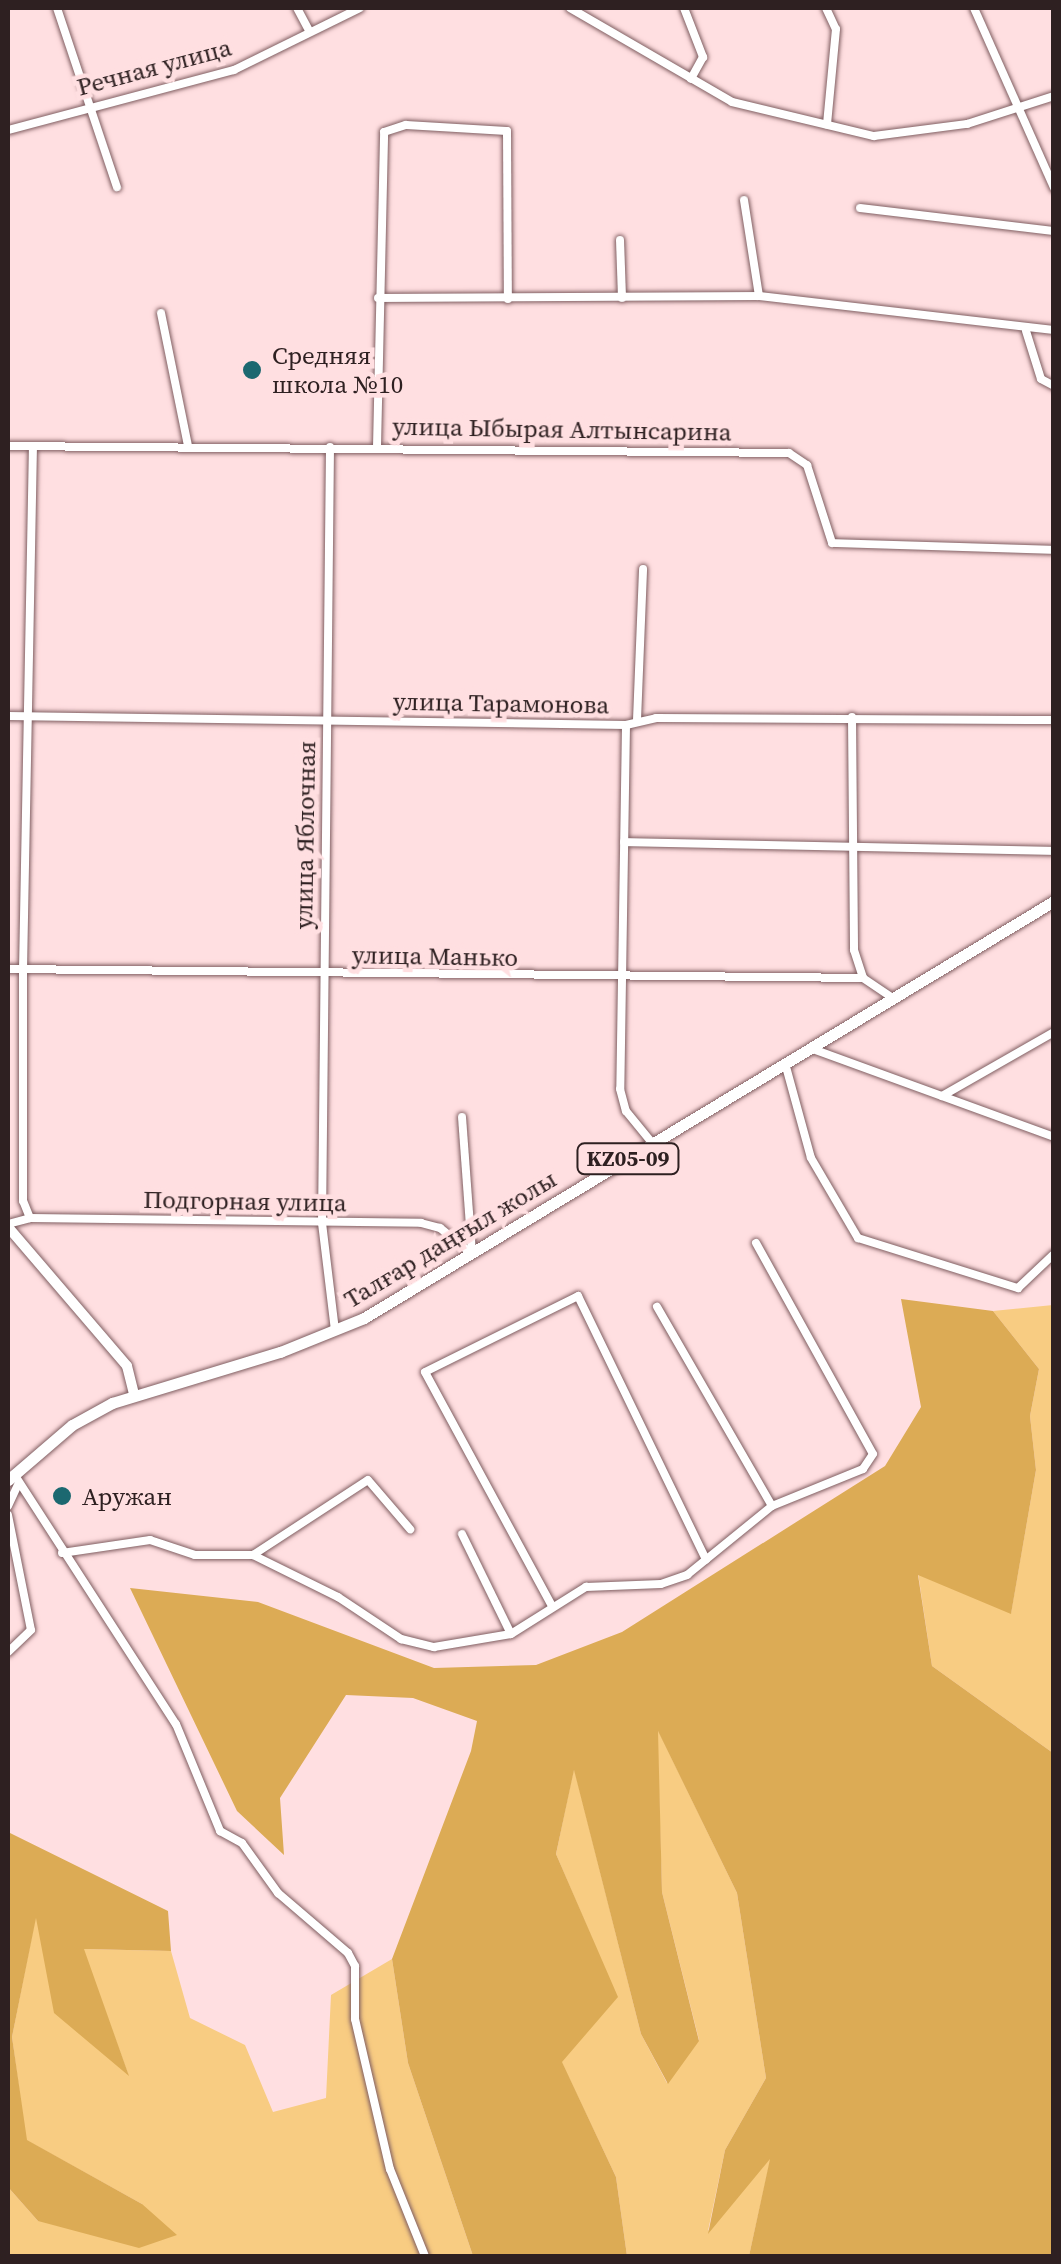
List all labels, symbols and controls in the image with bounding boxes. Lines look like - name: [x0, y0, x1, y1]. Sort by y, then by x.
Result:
- street label: Речная улица: [74, 32, 234, 102]
- place label: Средняя школа №10: [272, 341, 403, 400]
- marker: Средняя школа №10: [241, 359, 263, 381]
- street label: улица Ыбырая Алтынсарина: [392, 411, 732, 447]
- street label: улица Тарамонова: [392, 686, 610, 720]
- street label: улица Яблочная: [288, 741, 322, 929]
- street label: улица Манько: [352, 940, 518, 972]
- road number: KZ05-09: [576, 1142, 680, 1176]
- street label: Талғар даңғыл жолы: [338, 1164, 562, 1314]
- street label: Подгорная улица: [143, 1184, 347, 1218]
- place label: Аружан: [82, 1481, 172, 1511]
- marker: Аружан: [51, 1485, 73, 1507]

